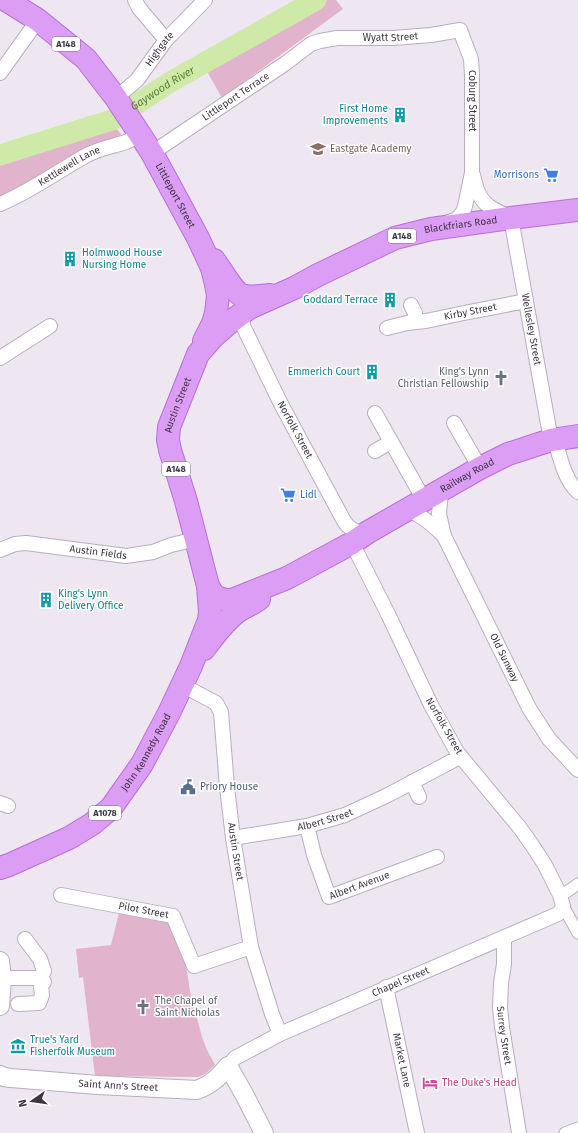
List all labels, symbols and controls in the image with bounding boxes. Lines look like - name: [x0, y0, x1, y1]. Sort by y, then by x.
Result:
- street label: Highgate: [143, 29, 177, 69]
- street label: Wyatt Street: [363, 30, 419, 44]
- road number: A148: [52, 37, 80, 51]
- water label: Gaywood River: [128, 63, 197, 113]
- street label: Littleport Terrace: [200, 70, 272, 123]
- street label: Coburg Street: [466, 70, 478, 132]
- place label: First Home Improvements: [323, 103, 388, 127]
- building icon: First Home Improvements: [391, 106, 409, 124]
- school or university icon: Eastgate Academy: [309, 140, 327, 158]
- place label: Eastgate Academy: [330, 143, 411, 155]
- street label: Kettlewell Lane: [36, 144, 102, 189]
- street label: Littleport Street: [153, 161, 198, 231]
- supermarket icon: Morrisons: [542, 166, 560, 184]
- place label: Morrisons: [494, 169, 539, 181]
- street label: Blackfriars Road: [423, 214, 498, 237]
- road number: A148: [388, 229, 416, 243]
- place label: Holmwood House Nursing Home: [82, 247, 162, 271]
- building icon: Holmwood House Nursing Home: [61, 250, 79, 268]
- building icon: Goddard Terrace: [381, 291, 399, 309]
- street label: Wellesley Street: [519, 292, 543, 366]
- place label: Goddard Terrace: [303, 294, 378, 306]
- street label: Kirby Street: [443, 301, 498, 323]
- building icon: Emmerich Court: [363, 363, 381, 381]
- place label: Emmerich Court: [288, 366, 360, 378]
- place label: King's Lynn Christian Fellowship: [398, 366, 489, 390]
- church icon: King's Lynn Christian Fellowship: [492, 369, 510, 387]
- street label: Austin Street: [163, 375, 194, 433]
- street label: Norfolk Street: [274, 399, 315, 461]
- street label: Railway Road: [438, 456, 496, 496]
- road number: A148: [162, 462, 190, 476]
- supermarket icon: Lidl: [279, 486, 297, 504]
- place label: Lidl: [300, 489, 317, 501]
- street label: Austin Fields: [69, 543, 128, 562]
- place label: King's Lynn Delivery Office: [58, 588, 123, 612]
- building icon: King's Lynn Delivery Office: [37, 591, 55, 609]
- street label: Old Sunway: [487, 631, 521, 684]
- street label: Norfolk Street: [423, 696, 465, 757]
- street label: John Kennedy Road: [119, 711, 174, 794]
- public building icon: Priory House: [179, 778, 197, 796]
- place label: Priory House: [200, 781, 258, 793]
- road number: A1078: [89, 806, 121, 820]
- street label: Albert Street: [296, 806, 355, 833]
- street label: Austin Street: [225, 822, 246, 882]
- street label: Albert Avenue: [328, 869, 391, 902]
- street label: Pilot Street: [117, 900, 170, 921]
- street label: Chapel Street: [370, 964, 431, 1000]
- place label: The Chapel of Saint Nicholas: [155, 995, 220, 1019]
- church icon: The Chapel of Saint Nicholas: [134, 998, 152, 1016]
- street label: Surrey Street: [494, 1006, 514, 1066]
- street label: Market Lane: [390, 1032, 413, 1089]
- place label: True's Yard Fisherfolk Museum: [30, 1034, 115, 1058]
- museum icon: True's Yard Fisherfolk Museum: [9, 1037, 27, 1055]
- hotel icon: The Duke's Head: [421, 1074, 439, 1092]
- street label: Saint Ann's Street: [78, 1077, 159, 1094]
- place label: The Duke's Head: [442, 1077, 517, 1089]
- north arrow: [12, 1081, 52, 1121]
- text: N: [16, 1098, 30, 1108]

